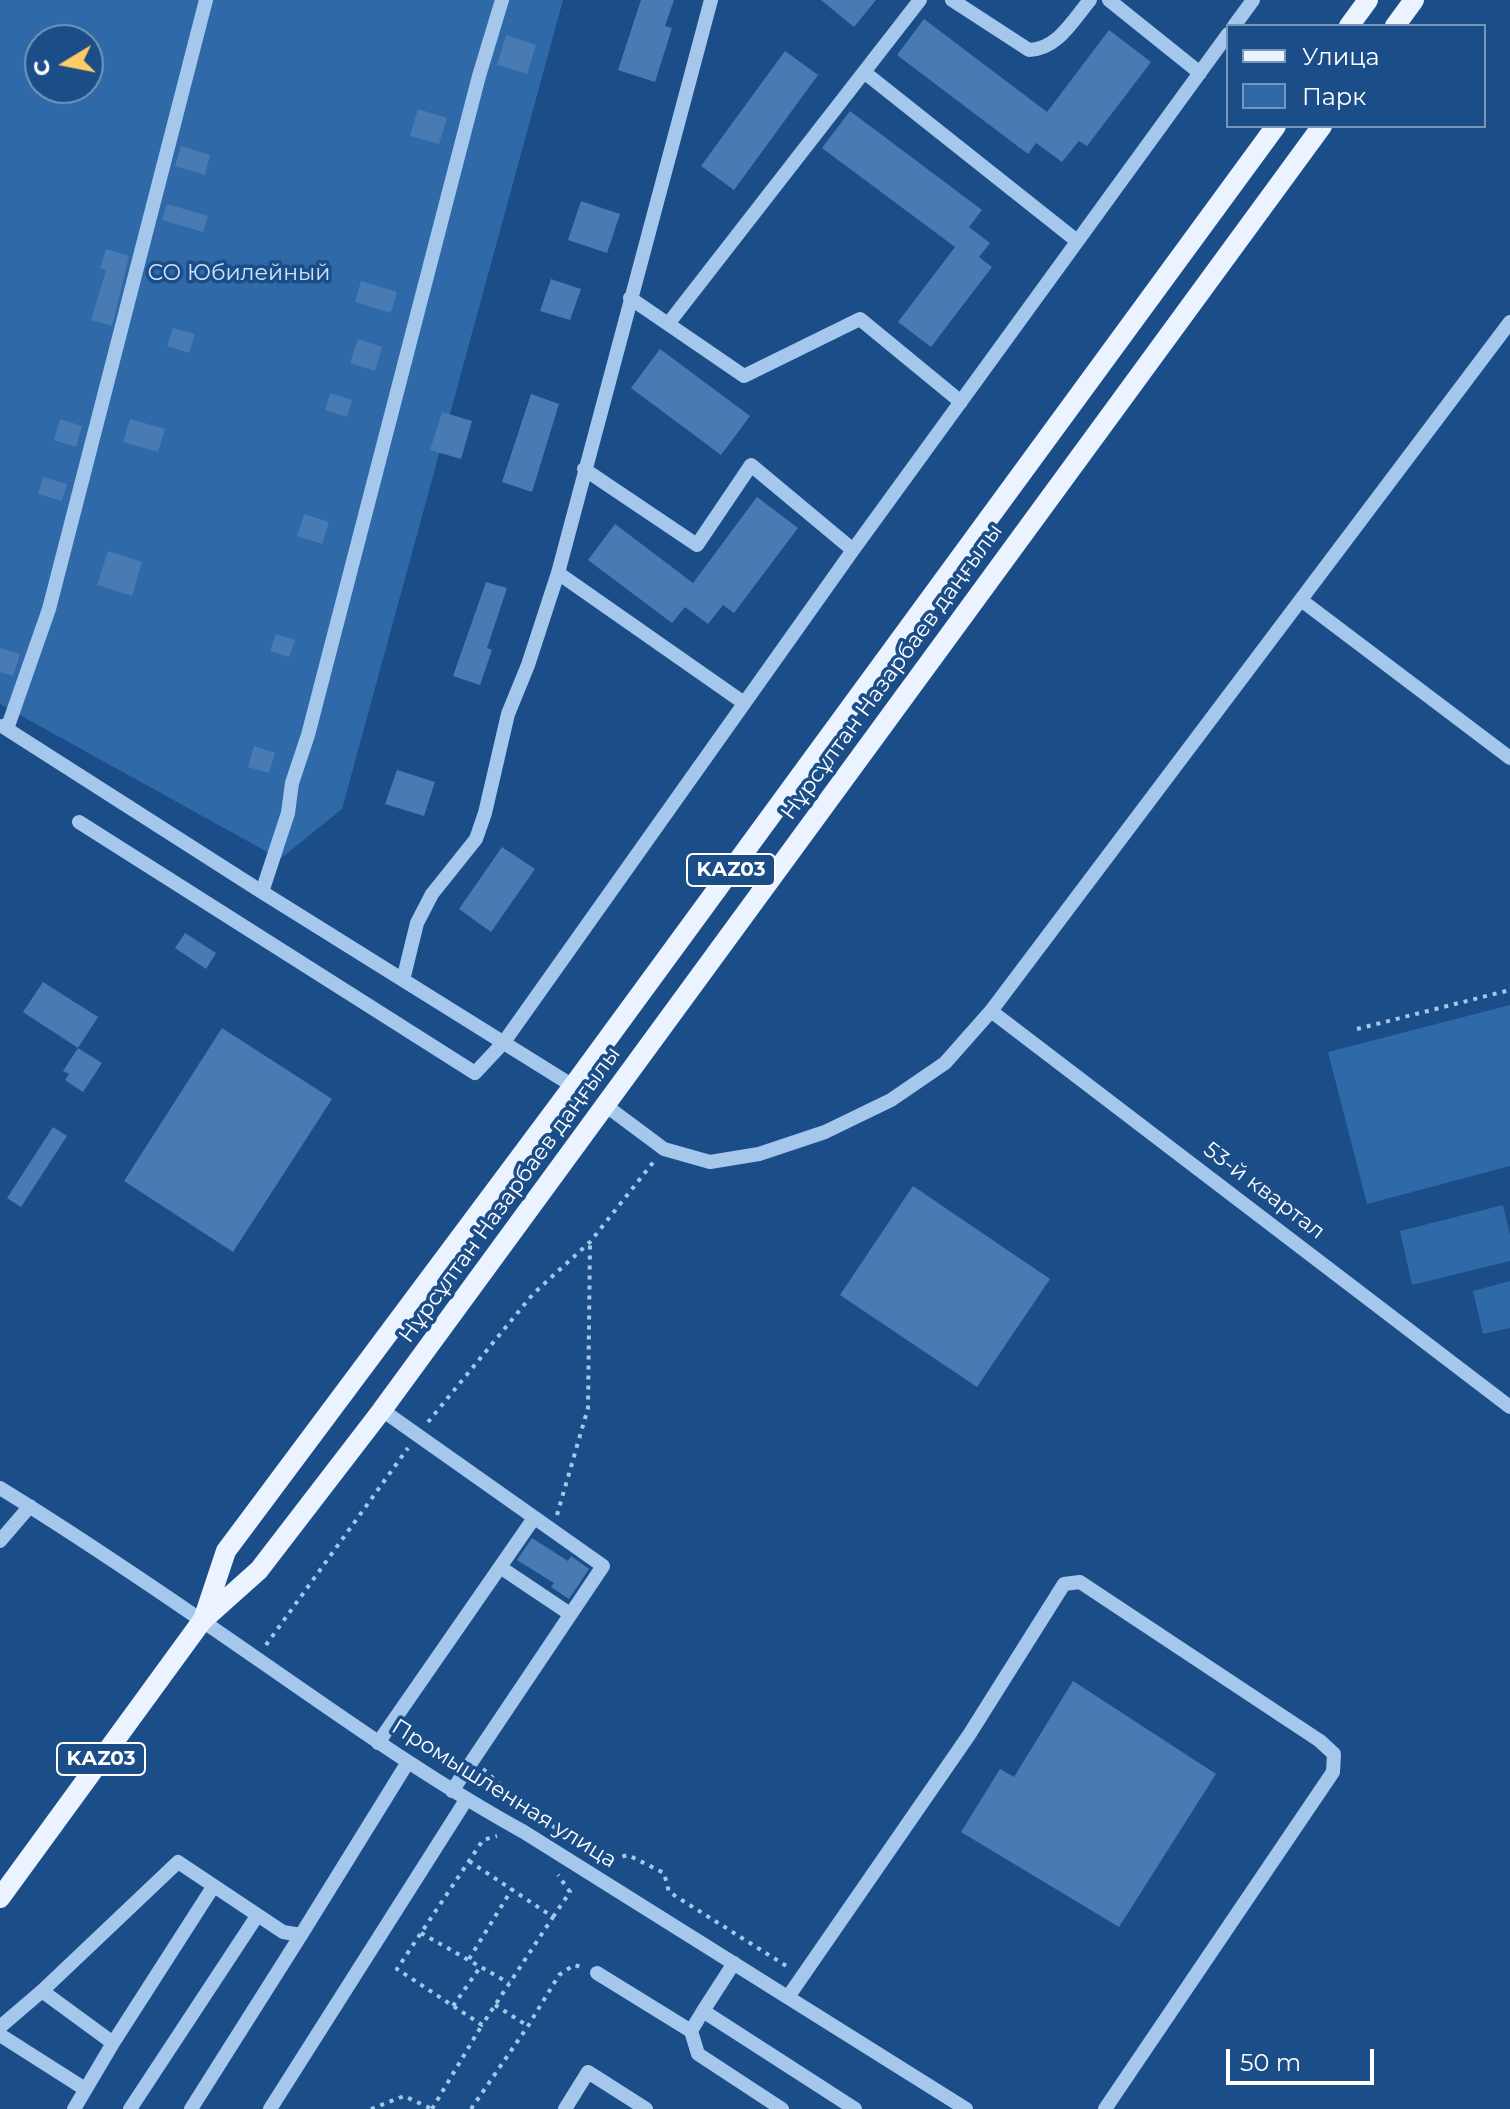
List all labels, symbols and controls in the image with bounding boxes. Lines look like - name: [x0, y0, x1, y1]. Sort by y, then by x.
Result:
- north arrow: [24, 24, 104, 104]
- legend: [1226, 24, 1486, 128]
- text: Улица: [1302, 42, 1380, 71]
- text: С: [27, 58, 57, 78]
- text: Парк: [1302, 82, 1366, 111]
- park label: СО Юбилейный: [147, 261, 331, 287]
- street label: Нұрсұлтан Назарбаев даңғылы: [776, 519, 1008, 825]
- road number: KАZ03: [687, 854, 775, 886]
- street label: Нұрсұлтан Назарбаев даңғылы: [394, 1042, 626, 1348]
- street label: 53-й квартал: [1198, 1137, 1330, 1245]
- street label: Промышленная улица: [387, 1714, 621, 1874]
- road number: KАZ03: [57, 1743, 145, 1775]
- scale bar: [1230, 2033, 1378, 2083]
- text: 50 m: [1240, 2048, 1301, 2077]

